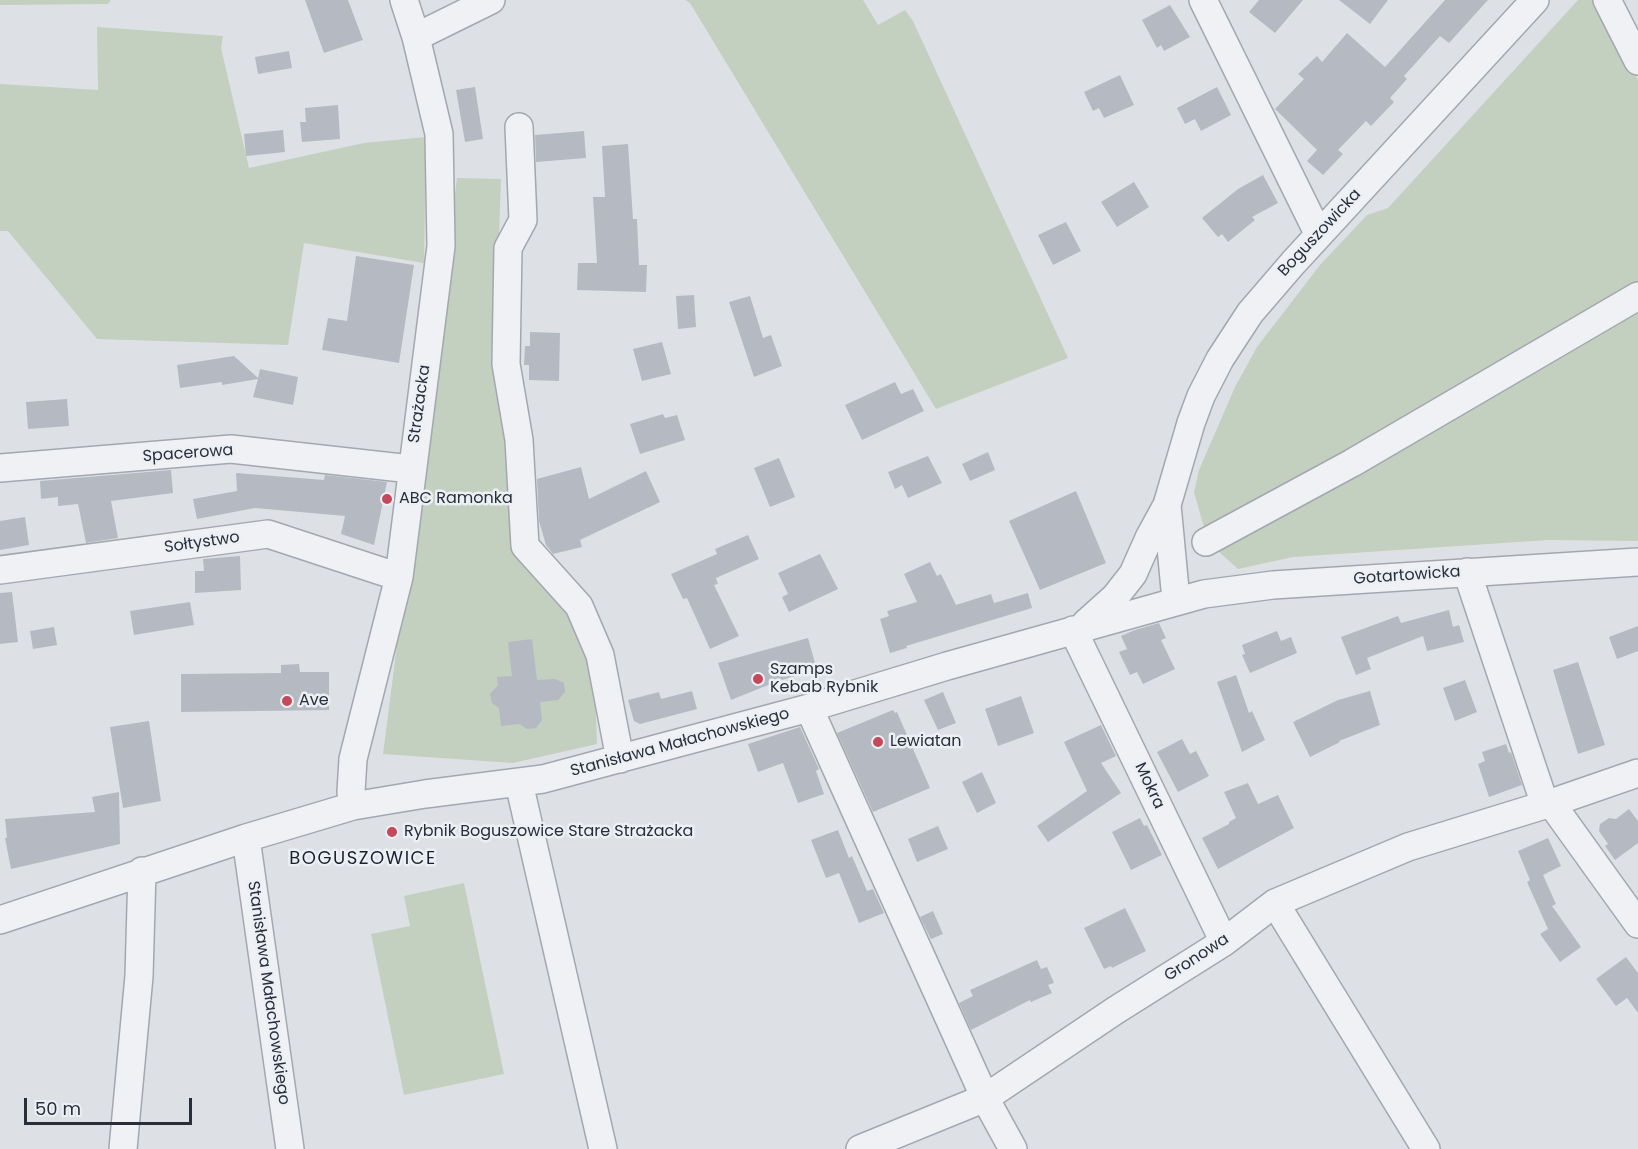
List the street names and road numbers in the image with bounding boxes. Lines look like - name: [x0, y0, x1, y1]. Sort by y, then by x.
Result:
- street label: Boguszowicka: [1275, 185, 1365, 281]
- street label: Strażacka: [405, 364, 435, 444]
- street label: Spacerowa: [142, 441, 234, 467]
- street label: Sołtystwo: [163, 528, 241, 558]
- street label: Gotartowicka: [1353, 563, 1461, 589]
- street label: Stanisława Małachowskiego: [568, 705, 792, 781]
- street label: Mokra: [1130, 760, 1168, 812]
- street label: Stanisława Małachowskiego: [243, 880, 293, 1106]
- street label: Gronowa: [1161, 930, 1233, 986]

